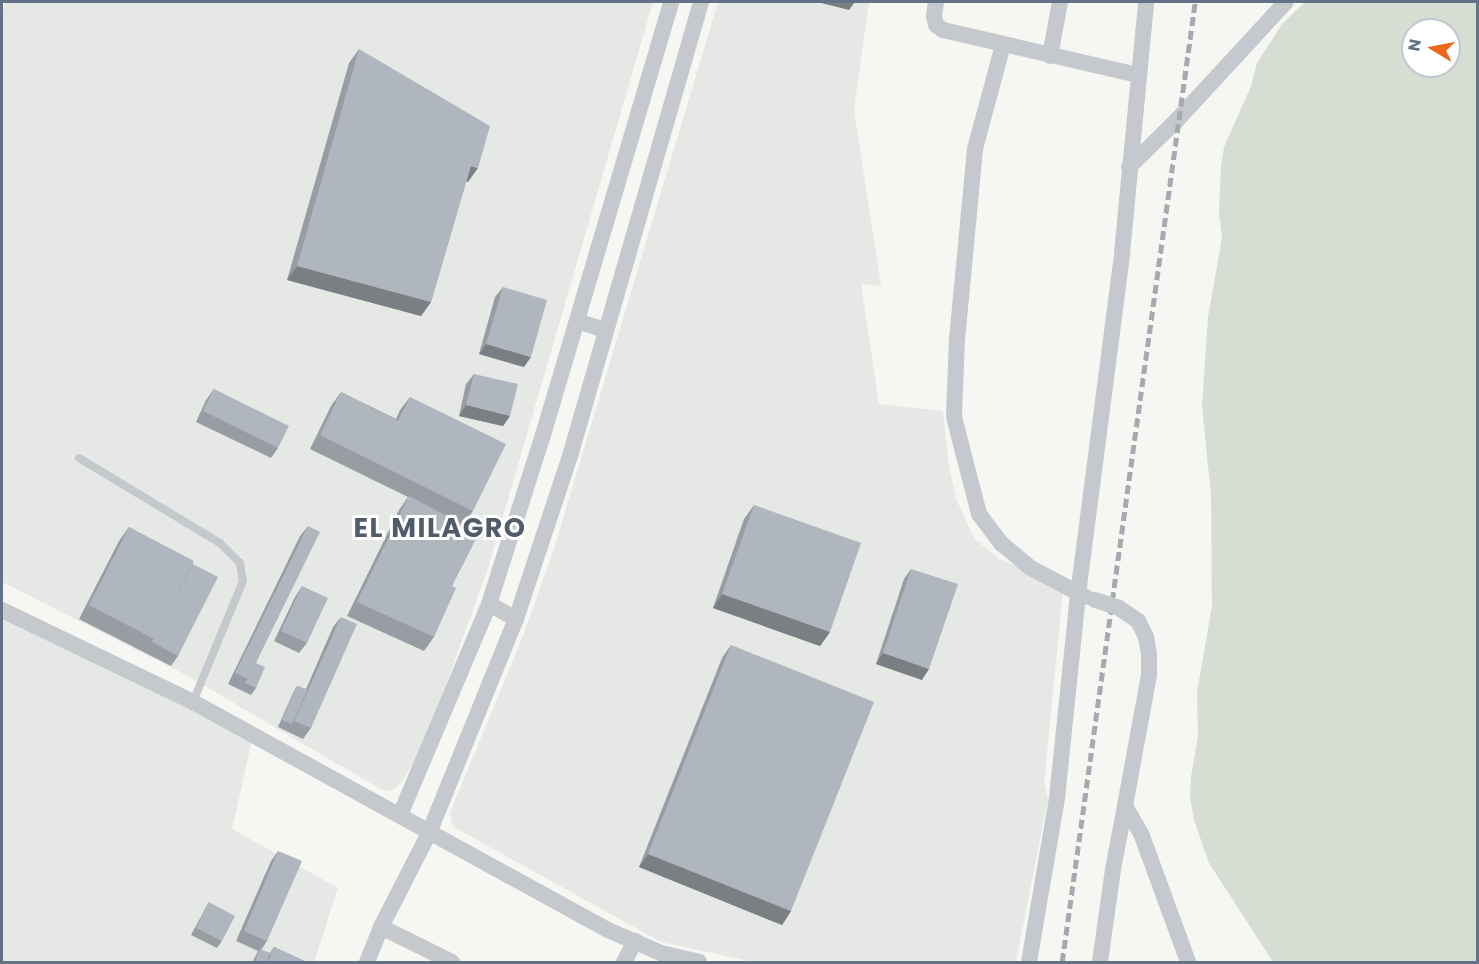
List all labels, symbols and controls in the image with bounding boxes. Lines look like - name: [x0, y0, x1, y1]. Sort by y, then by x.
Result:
- north arrow: [1401, 18, 1461, 78]
- text: N: [1402, 37, 1427, 53]
- district label: EL MILAGRO: [353, 512, 527, 544]

